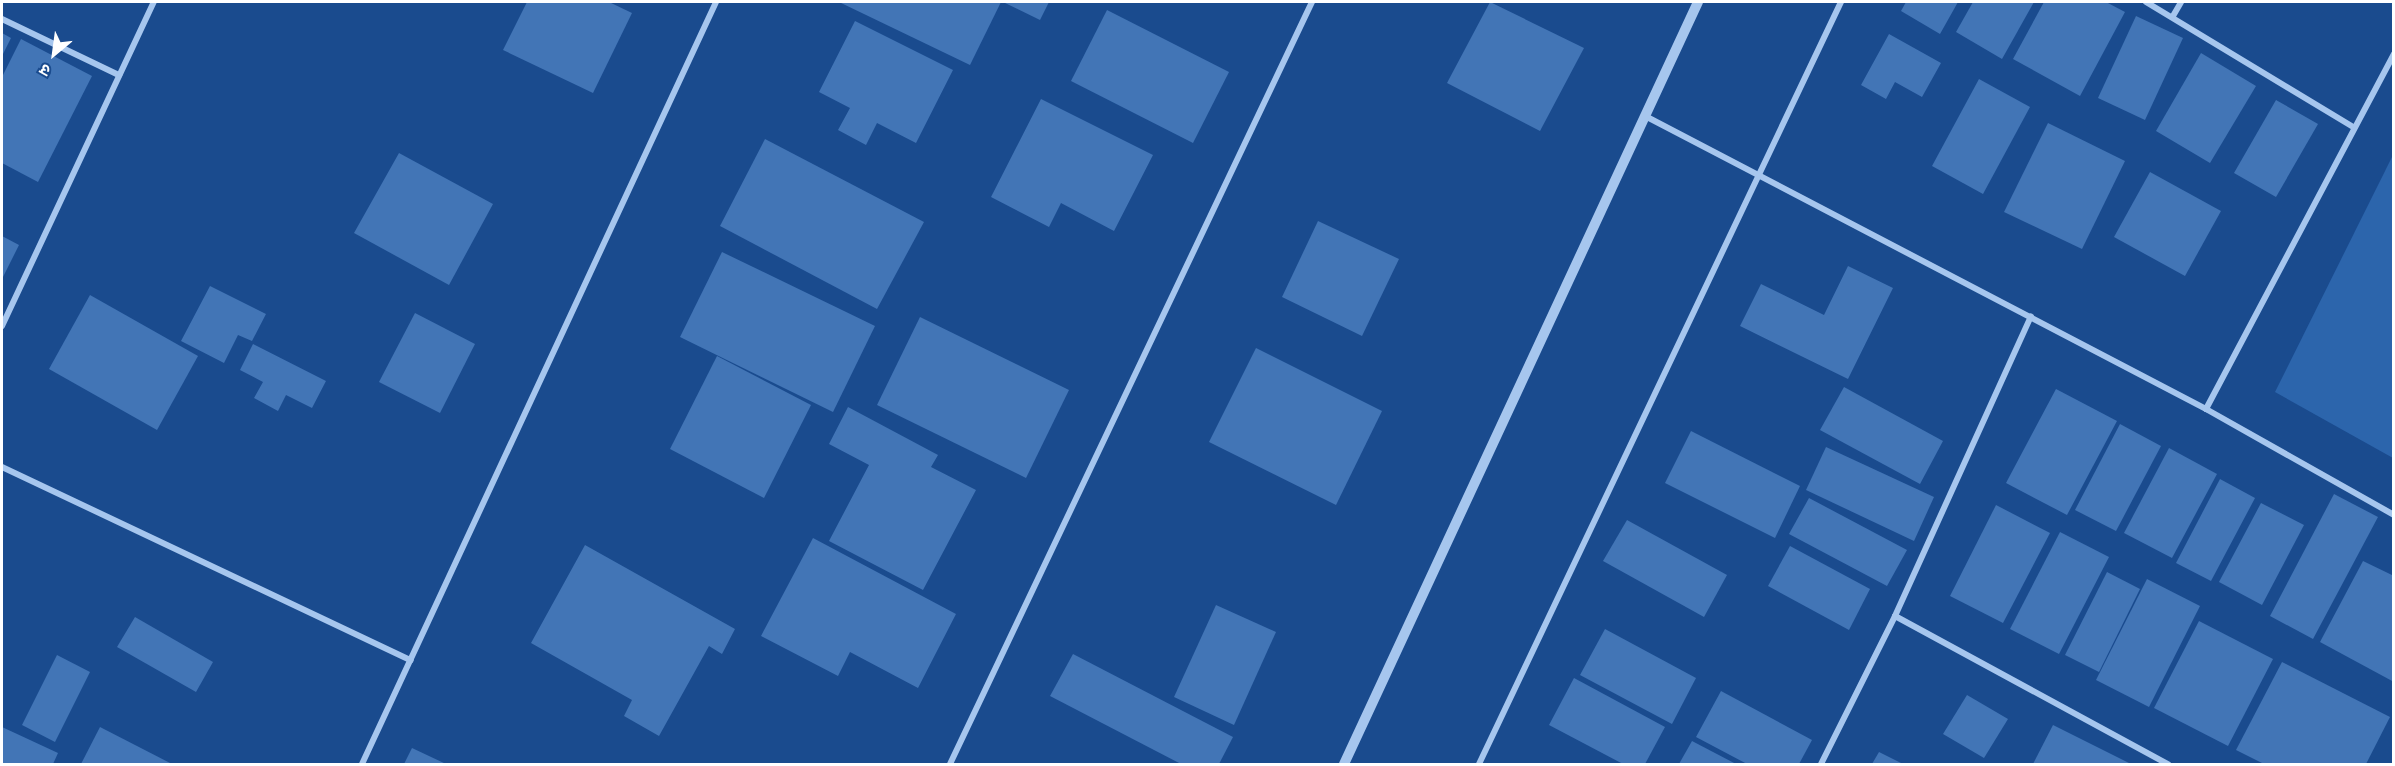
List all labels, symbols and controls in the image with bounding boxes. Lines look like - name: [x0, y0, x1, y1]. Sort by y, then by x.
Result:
- north arrow: [24, 24, 84, 84]
- text: उ: [36, 60, 54, 81]

